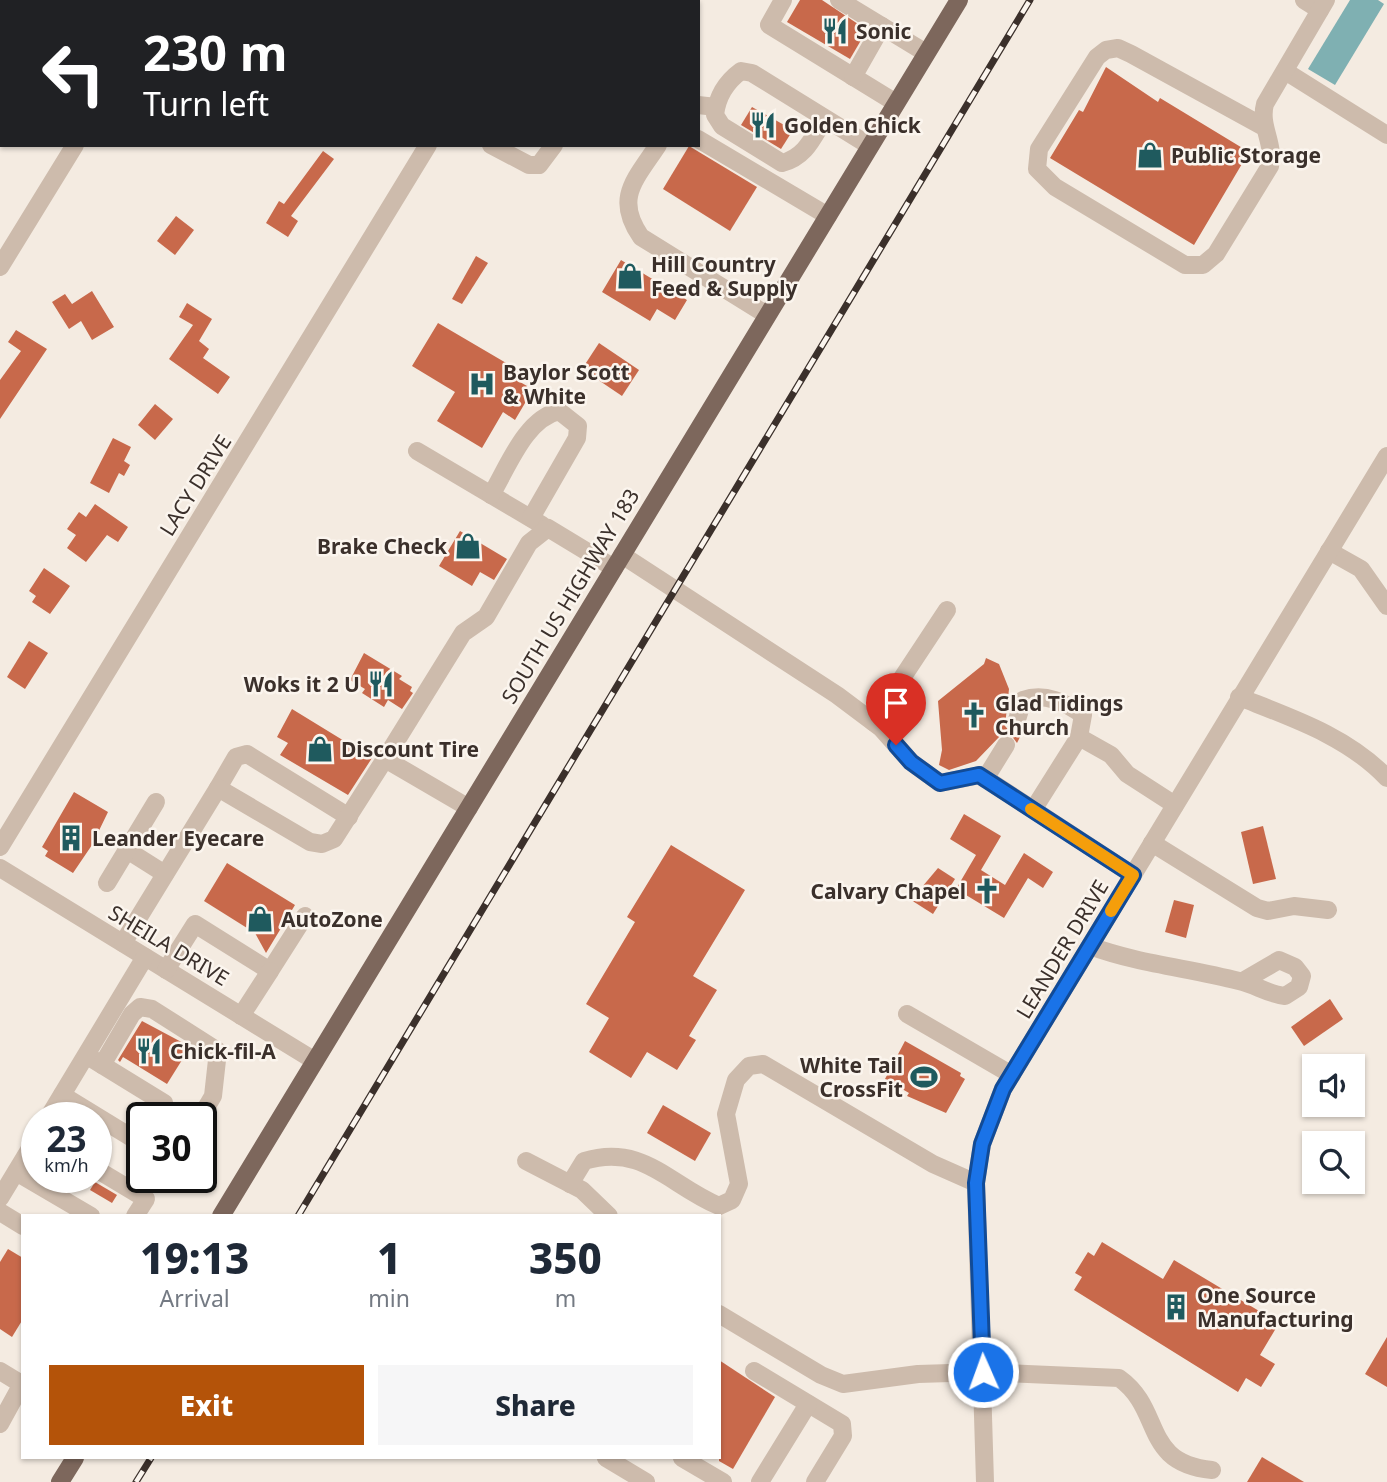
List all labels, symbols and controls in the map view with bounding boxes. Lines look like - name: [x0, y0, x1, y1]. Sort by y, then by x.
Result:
- restaurant icon: Sonic: [820, 16, 850, 46]
- place label: Sonic: [856, 17, 912, 45]
- text: 230 m: [143, 19, 288, 85]
- icon: left: [28, 28, 119, 119]
- text: Turn left: [143, 82, 269, 125]
- restaurant icon: Golden Chick: [748, 110, 778, 140]
- place label: Golden Chick: [784, 111, 922, 139]
- shop icon: Public Storage: [1135, 140, 1165, 170]
- place label: Public Storage: [1171, 141, 1321, 169]
- place label: Hill Country Feed & Supply: [651, 250, 798, 302]
- shop icon: Hill Country Feed & Supply: [615, 261, 645, 291]
- place label: Baylor Scott & White: [503, 358, 630, 410]
- hospital icon: Baylor Scott & White: [467, 369, 497, 399]
- street label: LACY DRIVE: [153, 429, 237, 541]
- street label: SOUTH US HIGHWAY 183: [495, 483, 645, 709]
- shop icon: Brake Check: [453, 531, 483, 561]
- place label: Brake Check: [317, 532, 448, 560]
- restaurant icon: Woks it 2 U: [366, 669, 396, 699]
- place label: Woks it 2 U: [244, 670, 360, 698]
- pin: [866, 673, 926, 745]
- icon: arrive: [877, 684, 915, 722]
- place label: Glad Tidings Church: [995, 689, 1123, 741]
- church icon: Glad Tidings Church: [959, 700, 989, 730]
- shop icon: Discount Tire: [305, 734, 335, 764]
- place label: Discount Tire: [341, 735, 479, 763]
- building icon: Leander Eyecare: [56, 823, 86, 853]
- place label: Leander Eyecare: [92, 824, 264, 852]
- street label: LEANDER DRIVE: [1009, 874, 1115, 1024]
- church icon: Calvary Chapel: [972, 876, 1002, 906]
- place label: Calvary Chapel: [810, 877, 966, 905]
- street label: SHEILA DRIVE: [104, 898, 234, 992]
- shop icon: AutoZone: [245, 904, 275, 934]
- place label: AutoZone: [281, 905, 383, 933]
- restaurant icon: Chick-fil-A: [134, 1036, 164, 1066]
- place label: Chick-fil-A: [170, 1037, 276, 1065]
- place label: White Tail CrossFit: [800, 1051, 903, 1103]
- map controls: [1302, 1054, 1365, 1194]
- button: sound: [1302, 1054, 1365, 1117]
- sports icon: White Tail CrossFit: [909, 1062, 939, 1092]
- speed limit sign: 30: [126, 1102, 217, 1193]
- text: 23: [46, 1115, 87, 1162]
- button: search: [1302, 1131, 1365, 1194]
- text: km/h: [44, 1153, 89, 1177]
- text: 19:13: [140, 1229, 249, 1286]
- text: 1: [377, 1229, 401, 1286]
- text: 350: [529, 1229, 602, 1286]
- place label: One Source Manufacturing: [1197, 1281, 1354, 1333]
- text: Arrival: [160, 1282, 230, 1314]
- text: min: [368, 1282, 410, 1314]
- text: m: [555, 1282, 576, 1314]
- building icon: One Source Manufacturing: [1161, 1292, 1191, 1322]
- position arrow: [946, 1335, 1020, 1409]
- button: Exit: [49, 1365, 364, 1445]
- button: Share: [378, 1365, 693, 1445]

